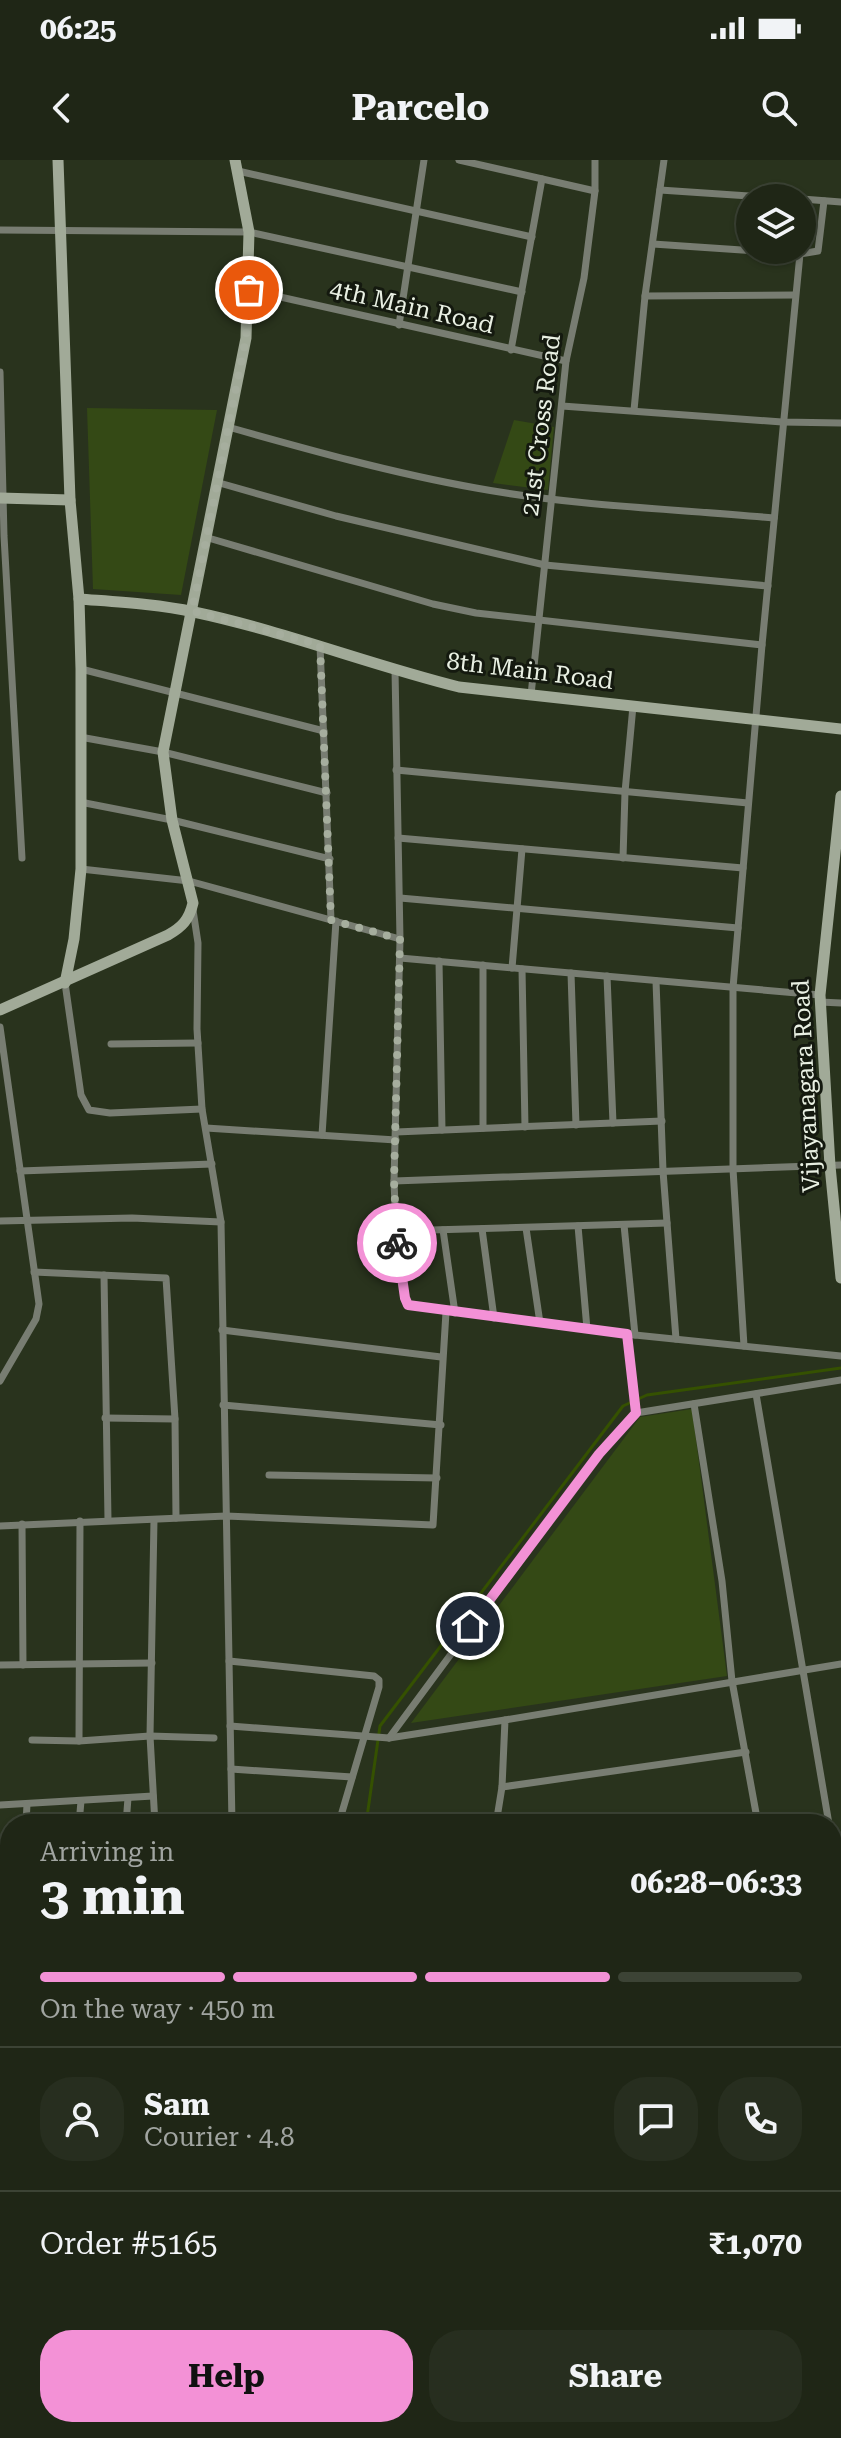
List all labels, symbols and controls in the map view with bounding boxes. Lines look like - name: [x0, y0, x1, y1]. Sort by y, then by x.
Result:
- text: 06:25: [40, 11, 117, 46]
- icon: back: [40, 86, 84, 130]
- icon: search: [757, 86, 801, 130]
- text: Parcelo: [351, 87, 490, 129]
- map controls: [736, 184, 816, 264]
- button: layers: [736, 184, 816, 264]
- pin: [215, 256, 283, 324]
- icon: bag: [227, 268, 271, 312]
- street label: 4th Main Road: [327, 274, 497, 340]
- street label: 21st Cross Road: [516, 333, 566, 517]
- street label: 8th Main Road: [445, 647, 615, 695]
- street label: Vijayanagara Road: [786, 979, 826, 1193]
- courier: [357, 1203, 437, 1283]
- icon: bike: [375, 1221, 419, 1265]
- pin: [436, 1592, 504, 1660]
- icon: home: [448, 1604, 492, 1648]
- text: Arriving in: [40, 1837, 174, 1867]
- text: 06:28–06:33: [630, 1865, 802, 1900]
- text: 3 min: [40, 1866, 185, 1927]
- text: On the way · 450 m: [40, 1994, 275, 2024]
- button: person: [40, 2077, 124, 2161]
- button: chat: [614, 2077, 698, 2161]
- button: phone: [718, 2077, 802, 2161]
- text: Sam: [144, 2087, 210, 2122]
- text: Courier · 4.8: [144, 2122, 294, 2152]
- text: Order #5165: [40, 2226, 218, 2261]
- text: ₹1,070: [708, 2226, 802, 2261]
- button: Help: [40, 2330, 413, 2422]
- button: Share: [429, 2330, 802, 2422]

